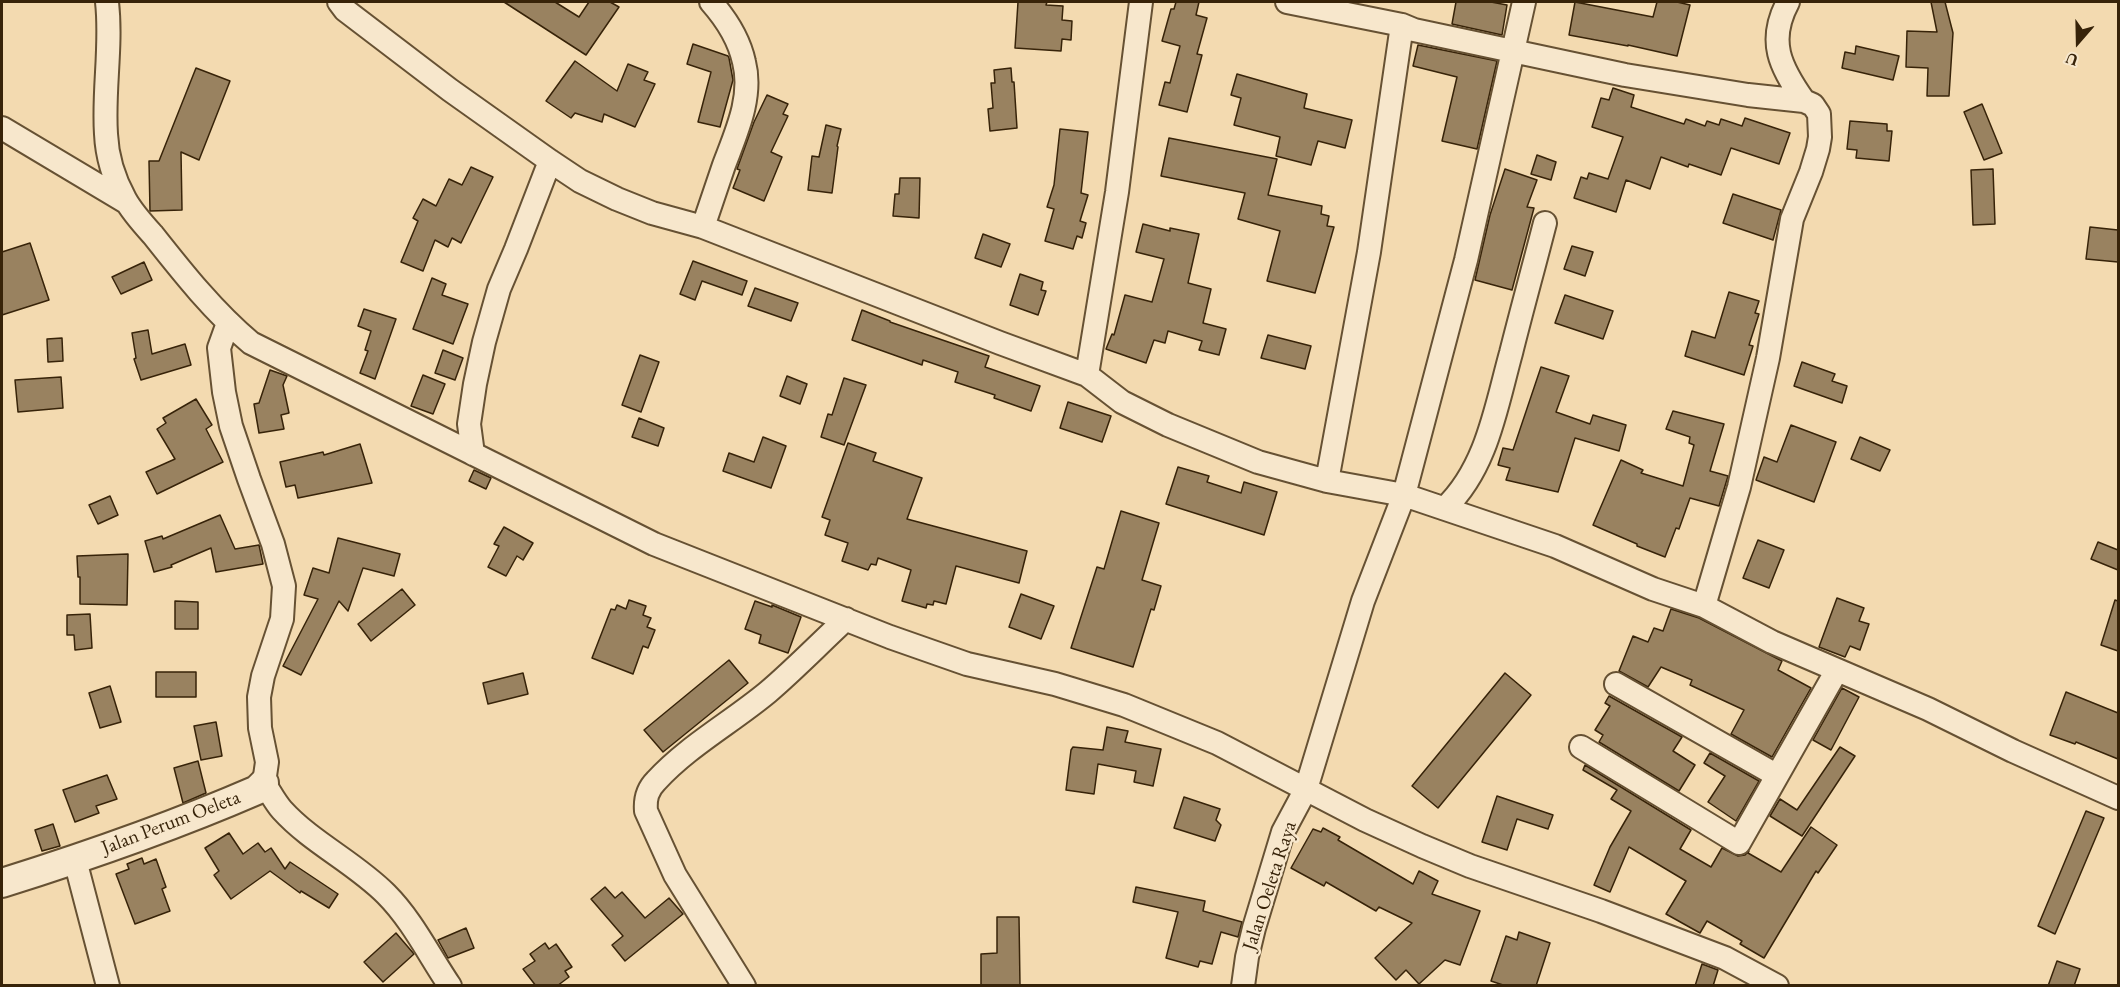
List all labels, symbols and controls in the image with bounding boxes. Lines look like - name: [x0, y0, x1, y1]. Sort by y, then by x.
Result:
- north arrow: [2048, 12, 2108, 72]
- text: U: [2062, 47, 2081, 71]
- street label: Jalan Perum Oeleta: [98, 786, 244, 860]
- street label: Jalan Oeleta Raya: [1238, 818, 1302, 954]

